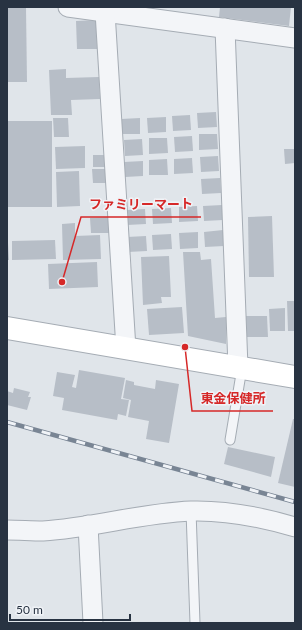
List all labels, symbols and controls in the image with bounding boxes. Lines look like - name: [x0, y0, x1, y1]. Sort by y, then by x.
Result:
- callout: ファミリーマート: [81, 192, 201, 217]
- text: ファミリーマート: [89, 196, 193, 212]
- callout: 東金保健所: [192, 386, 273, 411]
- text: 東金保健所: [200, 390, 266, 406]
- scale bar: [10, 596, 130, 622]
- text: 50 m: [16, 602, 43, 617]

